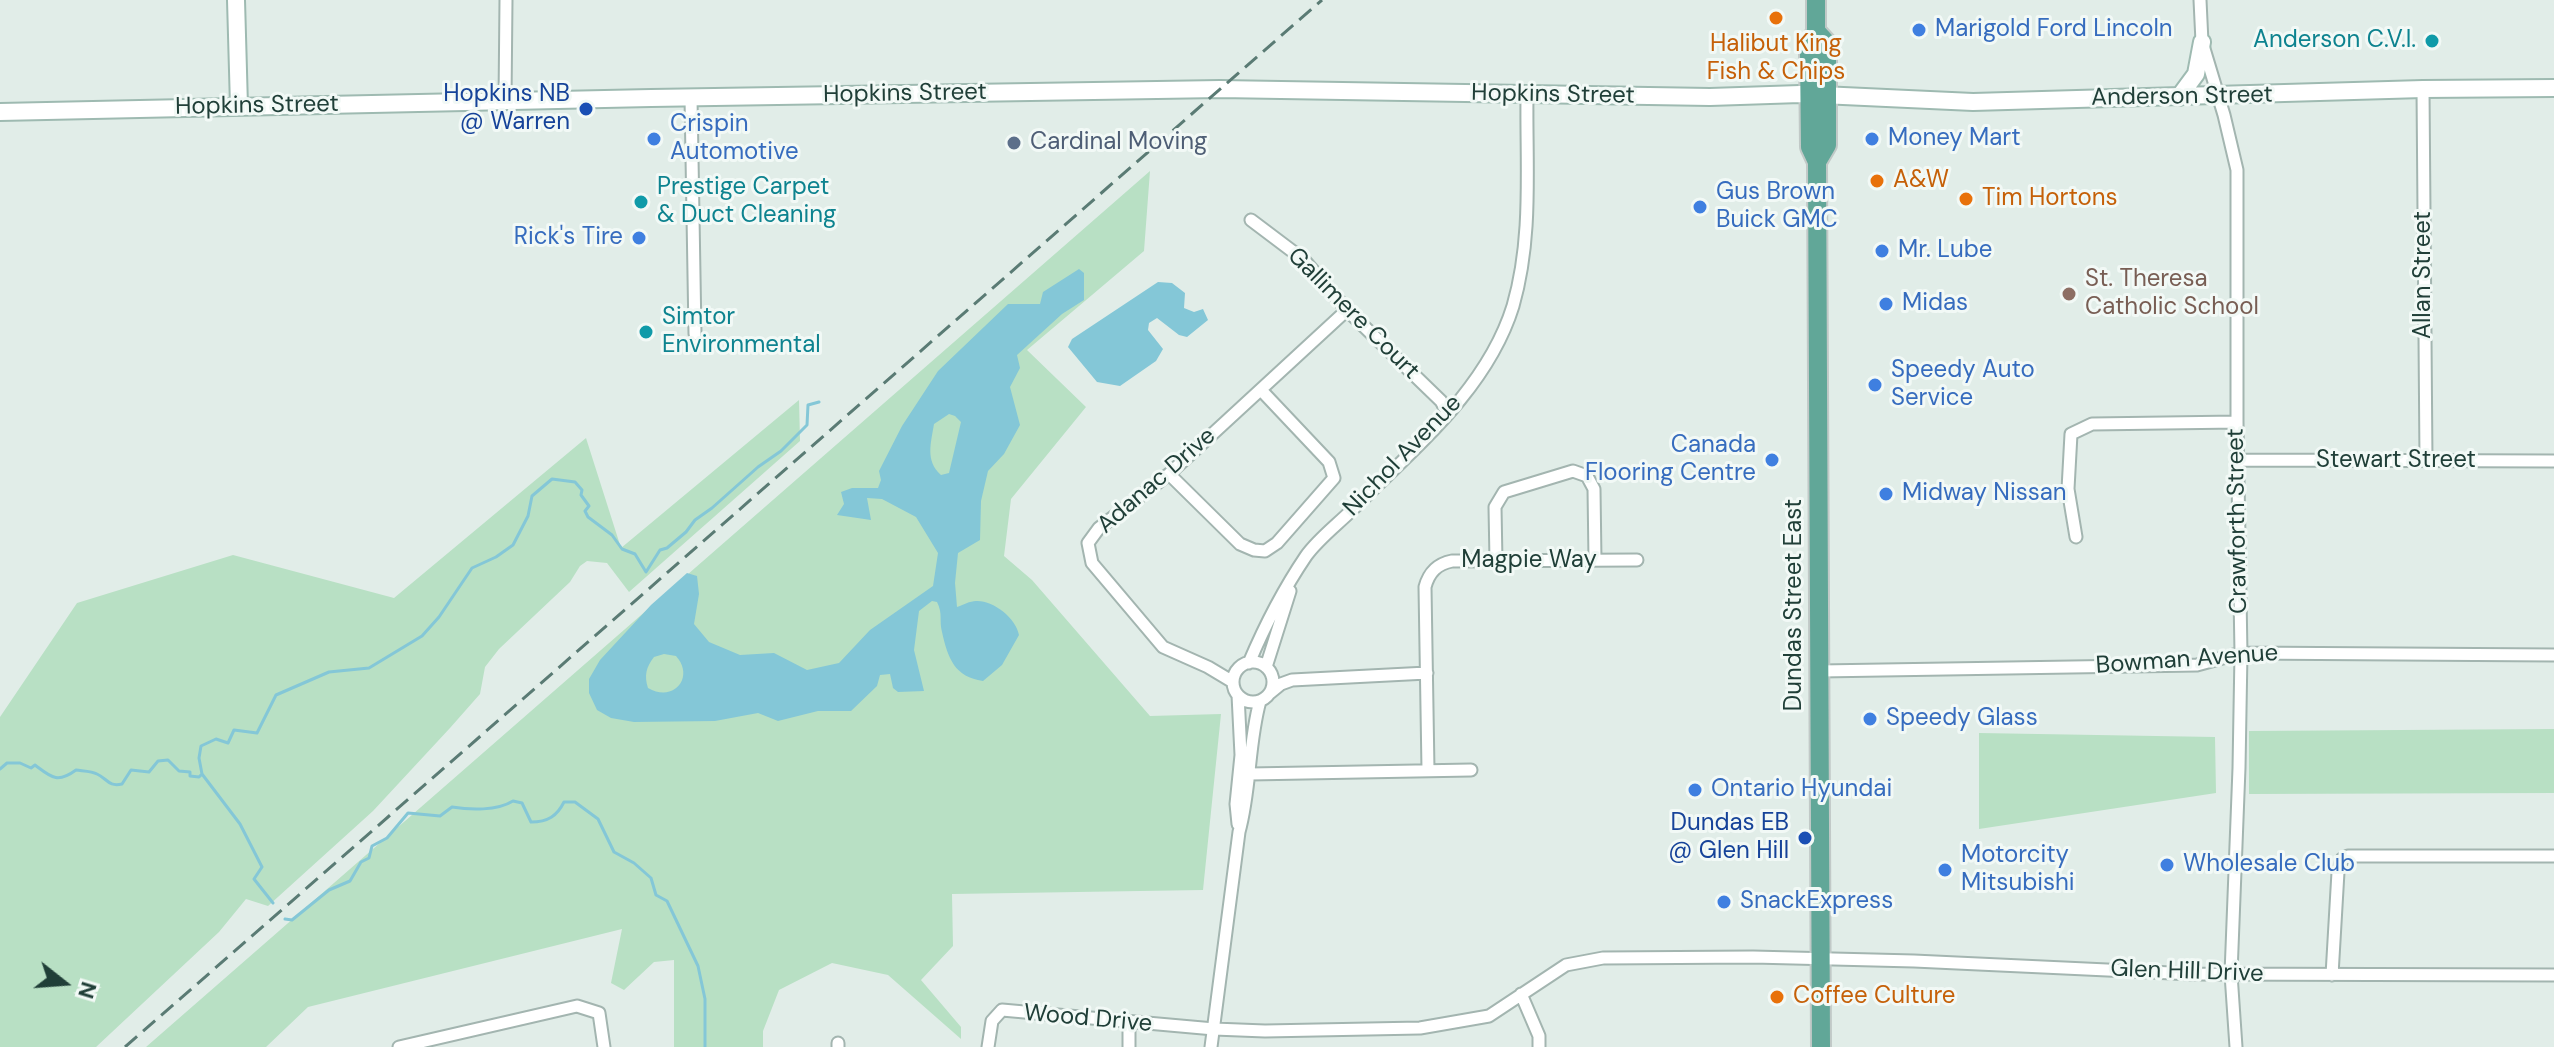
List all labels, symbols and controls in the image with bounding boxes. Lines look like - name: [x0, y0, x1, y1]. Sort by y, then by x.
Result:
- marker: Halibut King Fish & Chips: [1767, 9, 1785, 27]
- place label: Marigold Ford Lincoln: [1935, 16, 2173, 44]
- marker: Marigold Ford Lincoln: [1910, 21, 1928, 39]
- place label: Anderson C.V.I.: [2253, 27, 2416, 55]
- place label: Halibut King Fish & Chips: [1707, 31, 1845, 87]
- marker: Anderson C.V.I.: [2423, 32, 2441, 50]
- street label: Hopkins Street: [823, 78, 987, 110]
- street label: Hopkins Street: [1471, 79, 1635, 111]
- place label: Hopkins NB @ Warren: [443, 81, 570, 137]
- street label: Anderson Street: [2091, 81, 2273, 113]
- street label: Hopkins Street: [175, 90, 339, 122]
- marker: Hopkins NB @ Warren: [577, 100, 595, 118]
- place label: Crispin Automotive: [670, 111, 799, 167]
- place label: Money Mart: [1888, 125, 2021, 153]
- place label: Cardinal Moving: [1030, 129, 1207, 157]
- marker: Crispin Automotive: [645, 130, 663, 148]
- marker: Money Mart: [1863, 130, 1881, 148]
- marker: Cardinal Moving: [1005, 134, 1023, 152]
- place label: A&W: [1893, 167, 1949, 195]
- marker: A&W: [1868, 172, 1886, 190]
- place label: Prestige Carpet & Duct Cleaning: [657, 174, 836, 230]
- place label: Gus Brown Buick GMC: [1716, 179, 1838, 235]
- place label: Tim Hortons: [1982, 185, 2118, 213]
- marker: Tim Hortons: [1957, 190, 1975, 208]
- marker: Prestige Carpet & Duct Cleaning: [632, 193, 650, 211]
- marker: Gus Brown Buick GMC: [1691, 198, 1709, 216]
- street label: Allan Street: [2410, 211, 2438, 339]
- place label: Rick's Tire: [514, 224, 623, 252]
- marker: Rick's Tire: [630, 229, 648, 247]
- place label: Mr. Lube: [1898, 237, 1992, 265]
- street label: Gallimere Court: [1281, 242, 1425, 386]
- marker: Mr. Lube: [1873, 242, 1891, 260]
- place label: St. Theresa Catholic School: [2085, 266, 2259, 322]
- marker: St. Theresa Catholic School: [2060, 285, 2078, 303]
- place label: Midas: [1902, 290, 1968, 318]
- marker: Midas: [1877, 295, 1895, 313]
- place label: Simtor Environmental: [662, 304, 821, 360]
- marker: Simtor Environmental: [637, 323, 655, 341]
- place label: Speedy Auto Service: [1891, 357, 2035, 413]
- marker: Speedy Auto Service: [1866, 376, 1884, 394]
- street label: Nichol Avenue: [1338, 389, 1468, 523]
- street label: Adanac Drive: [1092, 422, 1222, 540]
- street label: Crawforth Street: [2222, 428, 2254, 614]
- place label: Canada Flooring Centre: [1585, 432, 1756, 488]
- street label: Stewart Street: [2316, 447, 2476, 475]
- marker: Canada Flooring Centre: [1763, 451, 1781, 469]
- place label: Midway Nissan: [1902, 480, 2067, 508]
- marker: Midway Nissan: [1877, 485, 1895, 503]
- street label: Dundas Street East: [1781, 499, 1809, 711]
- street label: Magpie Way: [1461, 547, 1597, 575]
- street label: Bowman Avenue: [2095, 639, 2279, 681]
- place label: Speedy Glass: [1886, 705, 2038, 733]
- marker: Speedy Glass: [1861, 710, 1879, 728]
- place label: Ontario Hyundai: [1711, 776, 1892, 804]
- marker: Ontario Hyundai: [1686, 781, 1704, 799]
- place label: Dundas EB @ Glen Hill: [1668, 810, 1789, 866]
- marker: Dundas EB @ Glen Hill: [1796, 829, 1814, 847]
- place label: Motorcity Mitsubishi: [1961, 842, 2075, 898]
- place label: Wholesale Club: [2183, 851, 2355, 879]
- marker: Wholesale Club: [2158, 856, 2176, 874]
- marker: Motorcity Mitsubishi: [1936, 861, 1954, 879]
- place label: SnackExpress: [1740, 888, 1893, 916]
- marker: SnackExpress: [1715, 893, 1733, 911]
- north arrow: [24, 943, 104, 1023]
- street label: Glen Hill Drive: [2110, 955, 2264, 989]
- text: N: [71, 978, 104, 1002]
- place label: Coffee Culture: [1793, 983, 1955, 1011]
- marker: Coffee Culture: [1768, 988, 1786, 1006]
- street label: Wood Drive: [1023, 999, 1153, 1039]

